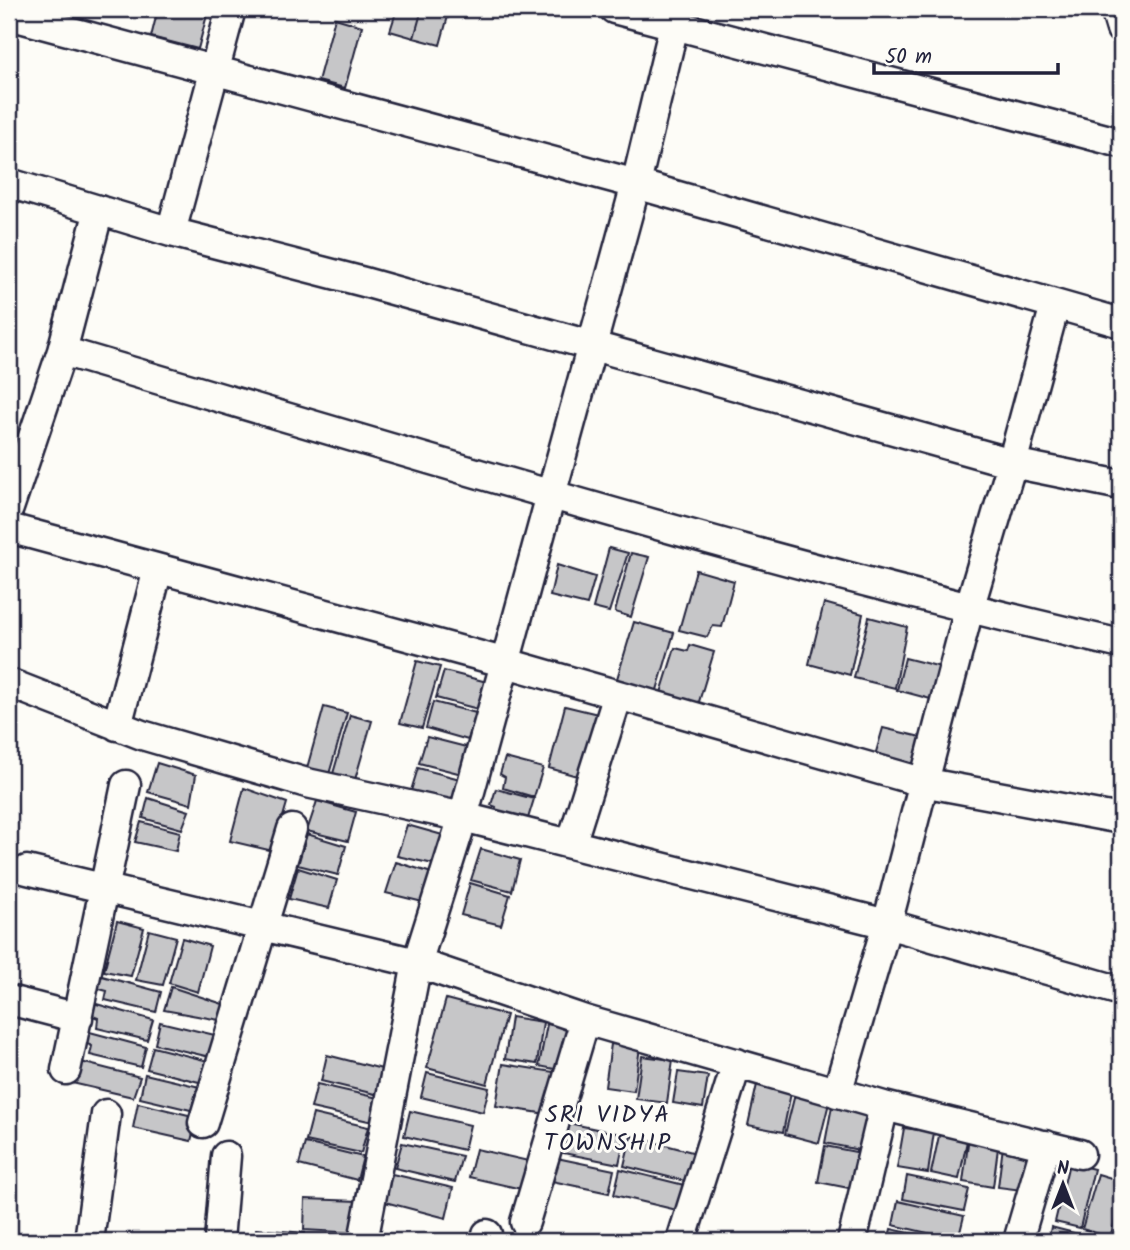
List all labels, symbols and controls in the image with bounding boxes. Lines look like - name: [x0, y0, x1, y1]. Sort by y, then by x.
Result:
- scale bar: [874, 32, 1058, 76]
- text: 50 m: [885, 41, 932, 74]
- district label: SRI VIDYA TOWNSHIP: [544, 1096, 672, 1163]
- north arrow: [1028, 1148, 1098, 1218]
- text: N: [1057, 1154, 1069, 1184]

